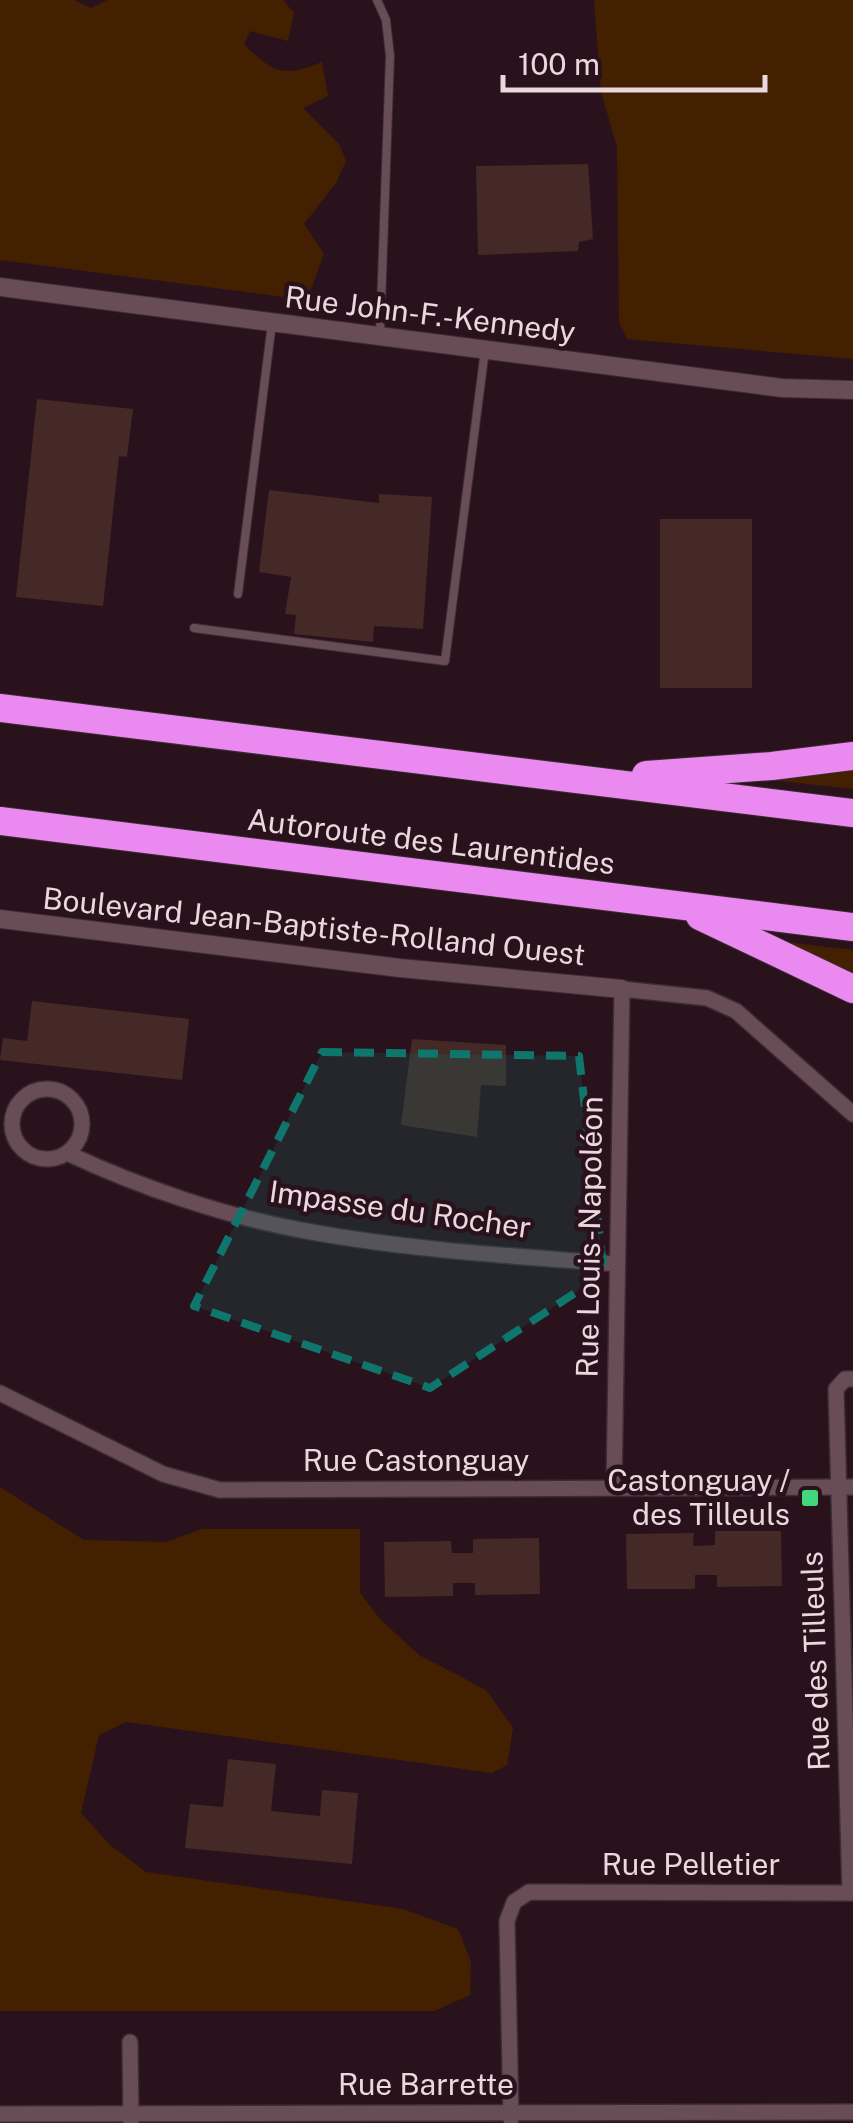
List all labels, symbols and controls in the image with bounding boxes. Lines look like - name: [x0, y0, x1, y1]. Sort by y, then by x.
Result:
- scale bar: [503, 30, 766, 92]
- text: 100 m: [518, 46, 600, 82]
- street label: Rue John-F.-Kennedy: [283, 278, 577, 350]
- street label: Autoroute des Laurentides: [245, 801, 617, 881]
- street label: Boulevard Jean-Baptiste-Rolland Ouest: [41, 880, 587, 972]
- street label: Rue Louis-Napoléon: [569, 1096, 609, 1378]
- street label: Impasse du Rocher: [267, 1173, 533, 1245]
- street label: Rue Castonguay: [303, 1442, 529, 1478]
- place label: Castonguay / des Tilleuls: [607, 1462, 790, 1532]
- marker: Castonguay / des Tilleuls: [799, 1487, 821, 1509]
- street label: Rue des Tilleuls: [793, 1551, 837, 1771]
- street label: Rue Pelletier: [602, 1846, 780, 1882]
- street label: Rue Barrette: [338, 2066, 514, 2102]

